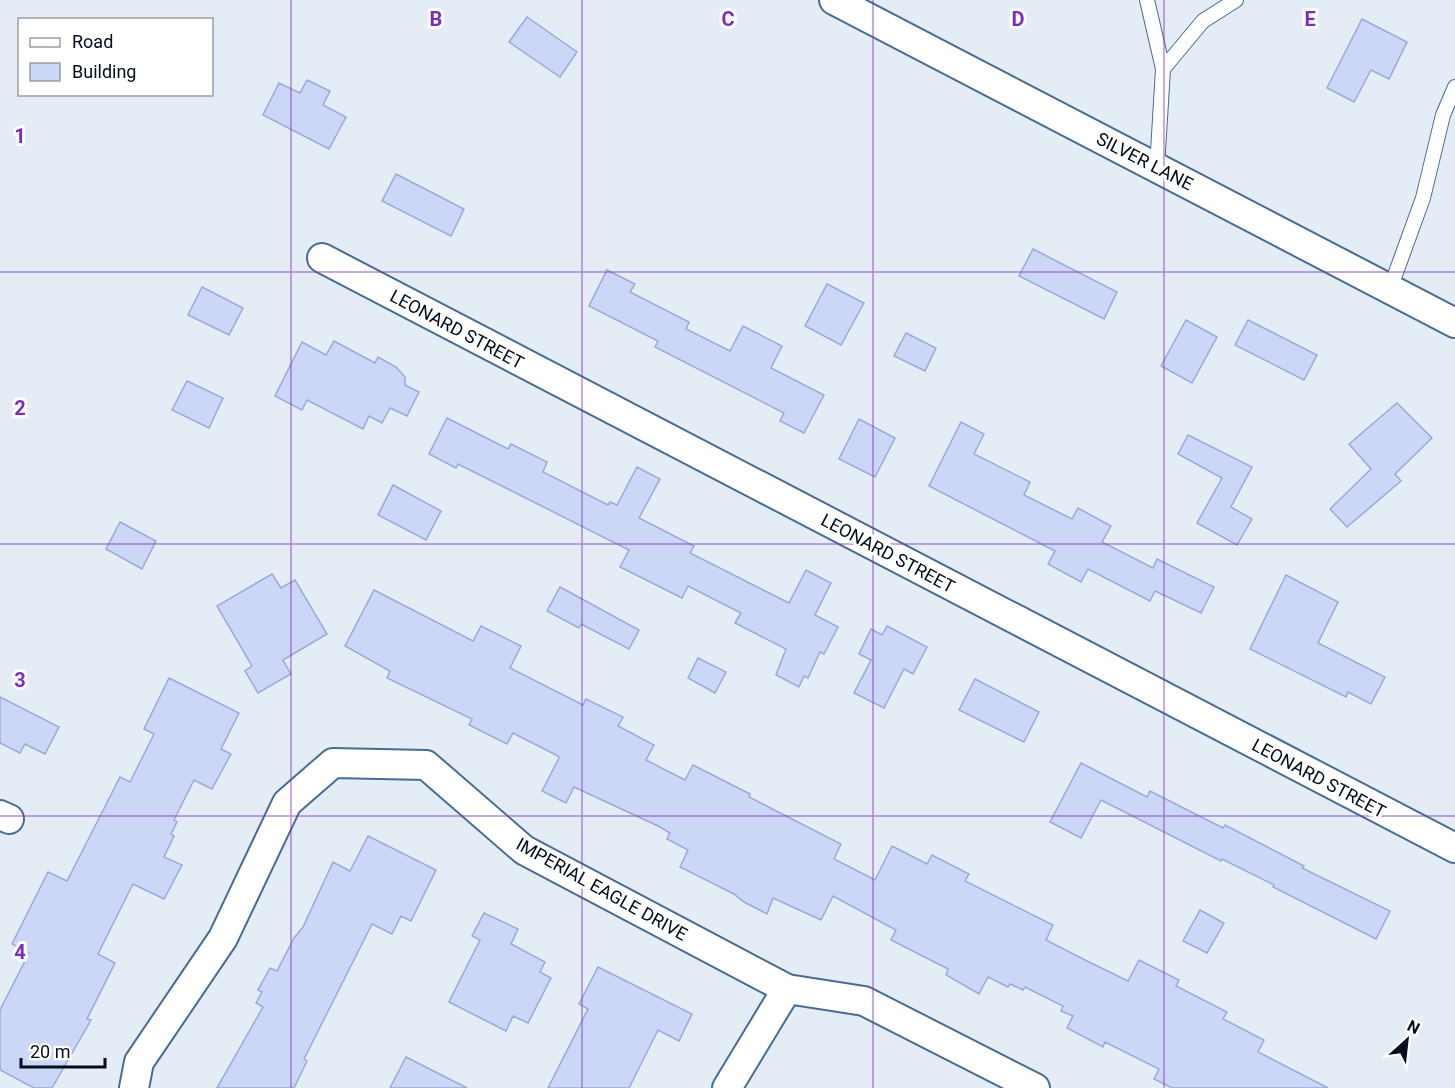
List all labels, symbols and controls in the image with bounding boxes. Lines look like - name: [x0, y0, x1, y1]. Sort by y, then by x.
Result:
- text: B: [430, 7, 442, 31]
- text: C: [721, 7, 735, 31]
- text: D: [1012, 7, 1025, 31]
- text: E: [1304, 7, 1316, 31]
- legend: [18, 18, 213, 96]
- text: Road: [72, 31, 113, 52]
- text: Building: [72, 61, 136, 82]
- text: 1: [14, 124, 26, 148]
- street label: SILVER LANE: [1093, 128, 1197, 194]
- street label: LEONARD STREET: [387, 285, 528, 373]
- text: 2: [14, 396, 26, 420]
- street label: LEONARD STREET: [818, 509, 959, 597]
- text: 3: [14, 668, 26, 692]
- street label: LEONARD STREET: [1249, 734, 1390, 822]
- street label: IMPERIAL EAGLE DRIVE: [513, 833, 691, 945]
- text: 4: [14, 940, 26, 964]
- north arrow: [1377, 1010, 1437, 1070]
- text: N: [1404, 1016, 1423, 1038]
- scale bar: [21, 1031, 105, 1069]
- text: 20 m: [30, 1041, 70, 1062]

